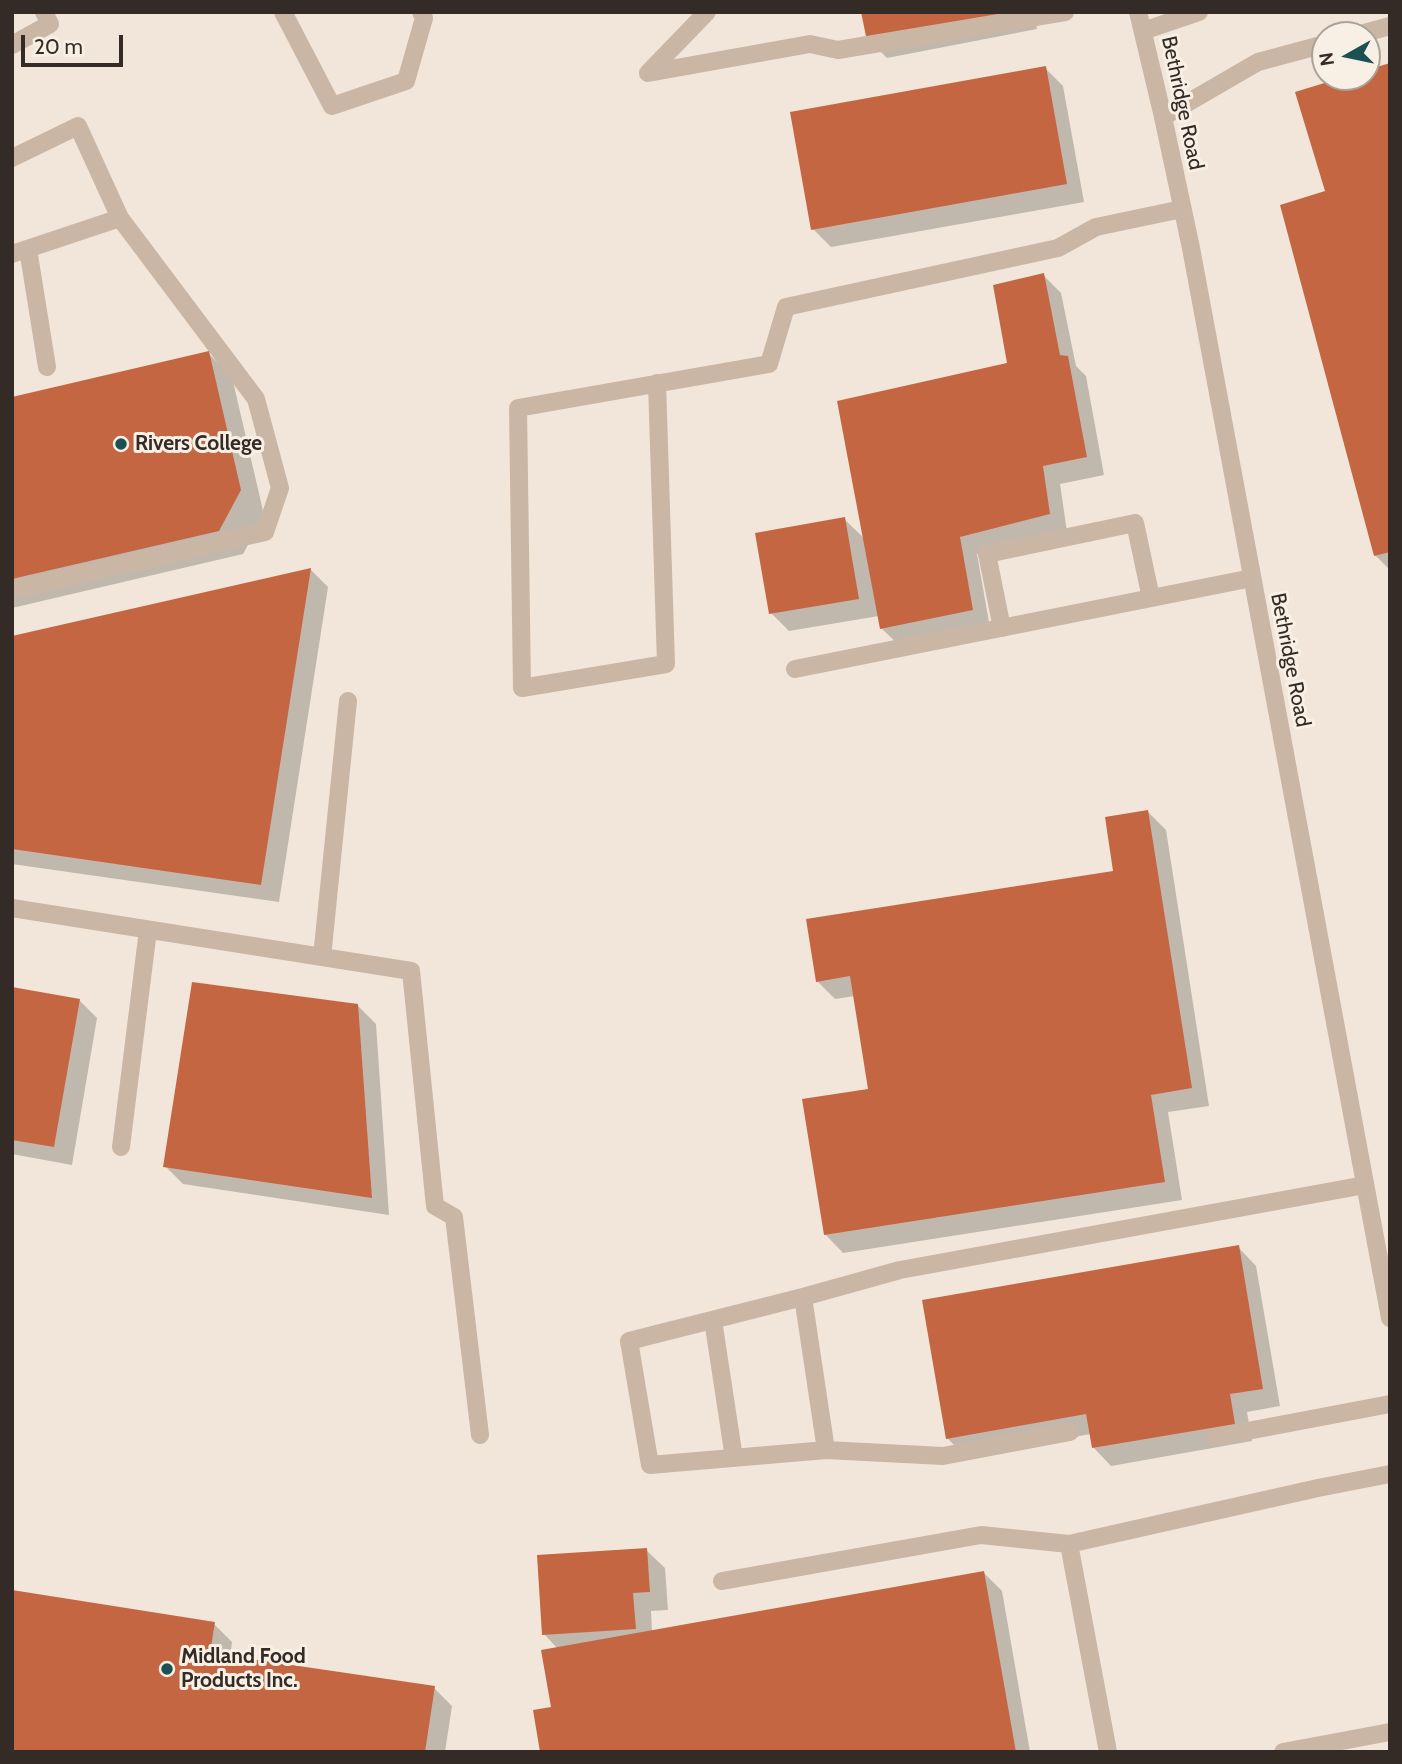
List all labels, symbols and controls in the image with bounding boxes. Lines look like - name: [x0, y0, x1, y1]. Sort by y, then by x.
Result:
- scale bar: [24, 21, 126, 65]
- north arrow: [1311, 21, 1381, 91]
- text: 20 m: [34, 34, 83, 59]
- street label: Bethridge Road: [1156, 34, 1208, 172]
- text: N: [1314, 51, 1339, 67]
- place label: Rivers College: [135, 431, 262, 457]
- marker: Rivers College: [113, 436, 129, 452]
- street label: Bethridge Road: [1265, 591, 1315, 729]
- place label: Midland Food Products Inc.: [181, 1644, 306, 1694]
- marker: Midland Food Products Inc.: [159, 1661, 175, 1677]

